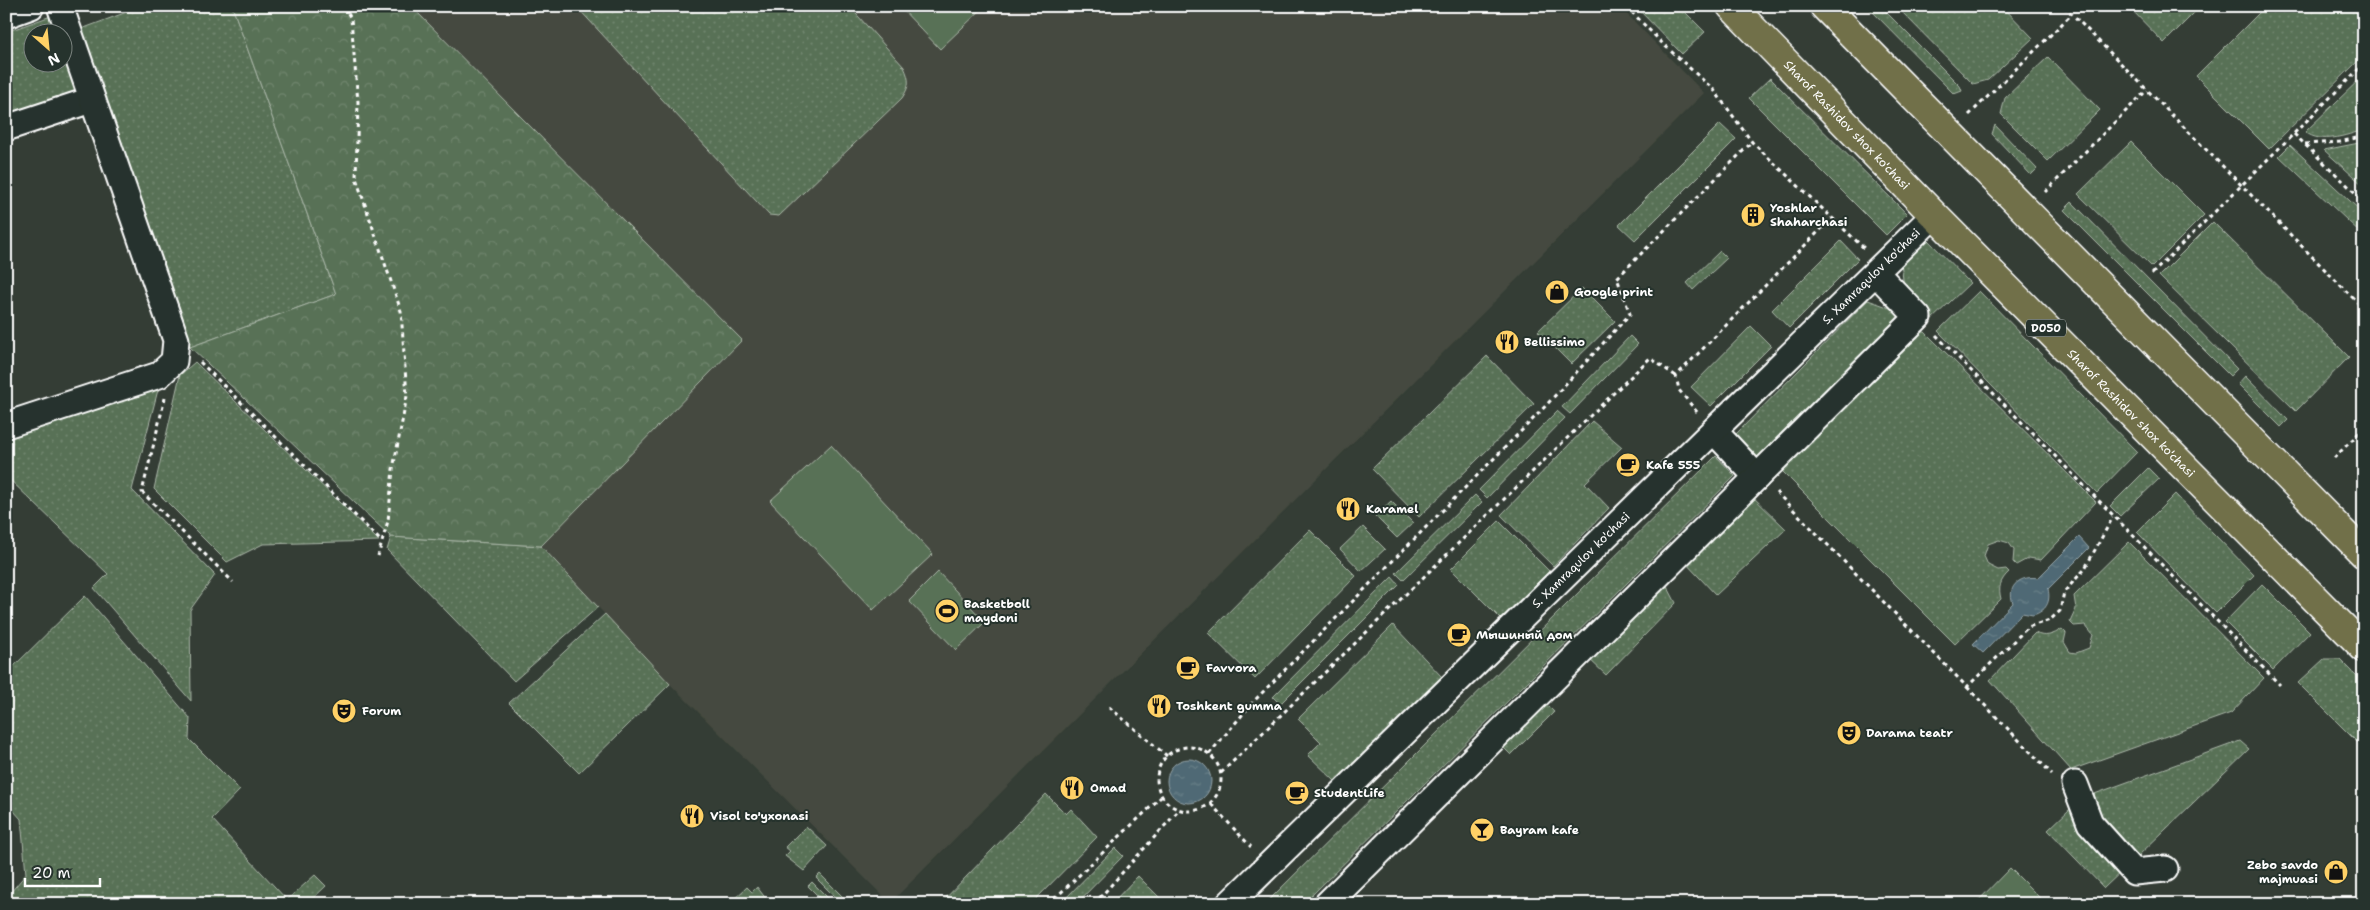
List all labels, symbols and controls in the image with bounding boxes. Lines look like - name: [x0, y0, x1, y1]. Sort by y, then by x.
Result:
- north arrow: [22, 22, 72, 72]
- text: N: [45, 49, 63, 70]
- street label: Sharof Rashidov shox ko'chasi: [1780, 57, 1913, 193]
- place label: Yoshlar Shaharchasi: [1770, 200, 1848, 230]
- building icon: Yoshlar Shaharchasi: [1740, 202, 1766, 228]
- street label: S. Xamraqulov ko'chasi: [1819, 225, 1924, 328]
- shop icon: Google print: [1544, 279, 1570, 305]
- place label: Google print: [1574, 284, 1653, 300]
- road number: D050: [2026, 319, 2066, 336]
- restaurant icon: Bellissimo: [1494, 329, 1520, 355]
- place label: Bellissimo: [1524, 334, 1585, 350]
- street label: Sharof Rashidov shox ko'chasi: [2064, 346, 2198, 481]
- cafe icon: Kafe 555: [1615, 452, 1641, 478]
- place label: Kafe 555: [1646, 457, 1700, 473]
- restaurant icon: Karamel: [1335, 496, 1361, 522]
- place label: Karamel: [1366, 501, 1418, 517]
- street label: S. Xamraqulov ko'chasi: [1528, 509, 1633, 612]
- place label: Basketboll maydoni: [964, 596, 1030, 626]
- sports icon: Basketboll maydoni: [934, 598, 960, 624]
- cafe icon: Мышиный дом: [1446, 622, 1472, 648]
- place label: Мышиный дом: [1476, 627, 1573, 643]
- cafe icon: Favvora: [1175, 655, 1201, 681]
- place label: Favvora: [1206, 660, 1257, 676]
- restaurant icon: Toshkent gumma: [1146, 693, 1172, 719]
- theatre icon: Forum: [331, 698, 357, 724]
- place label: Toshkent gumma: [1176, 698, 1283, 714]
- place label: Forum: [362, 703, 401, 719]
- theatre icon: Darama teatr: [1836, 720, 1862, 746]
- place label: Darama teatr: [1866, 725, 1954, 741]
- restaurant icon: Omad: [1059, 775, 1085, 801]
- place label: Omad: [1090, 780, 1126, 796]
- cafe icon: StudentLife: [1284, 780, 1310, 806]
- place label: StudentLife: [1314, 785, 1385, 801]
- restaurant icon: Visol to'yxonasi: [679, 803, 705, 829]
- place label: Visol to'yxonasi: [710, 808, 809, 824]
- bar icon: Bayram kafe: [1469, 817, 1495, 843]
- place label: Bayram kafe: [1500, 822, 1579, 838]
- scale bar: [25, 855, 100, 887]
- place label: Zebo savdo majmuasi: [2247, 857, 2318, 887]
- shop icon: Zebo savdo majmuasi: [2323, 859, 2349, 885]
- text: 20 m: [32, 863, 71, 883]

